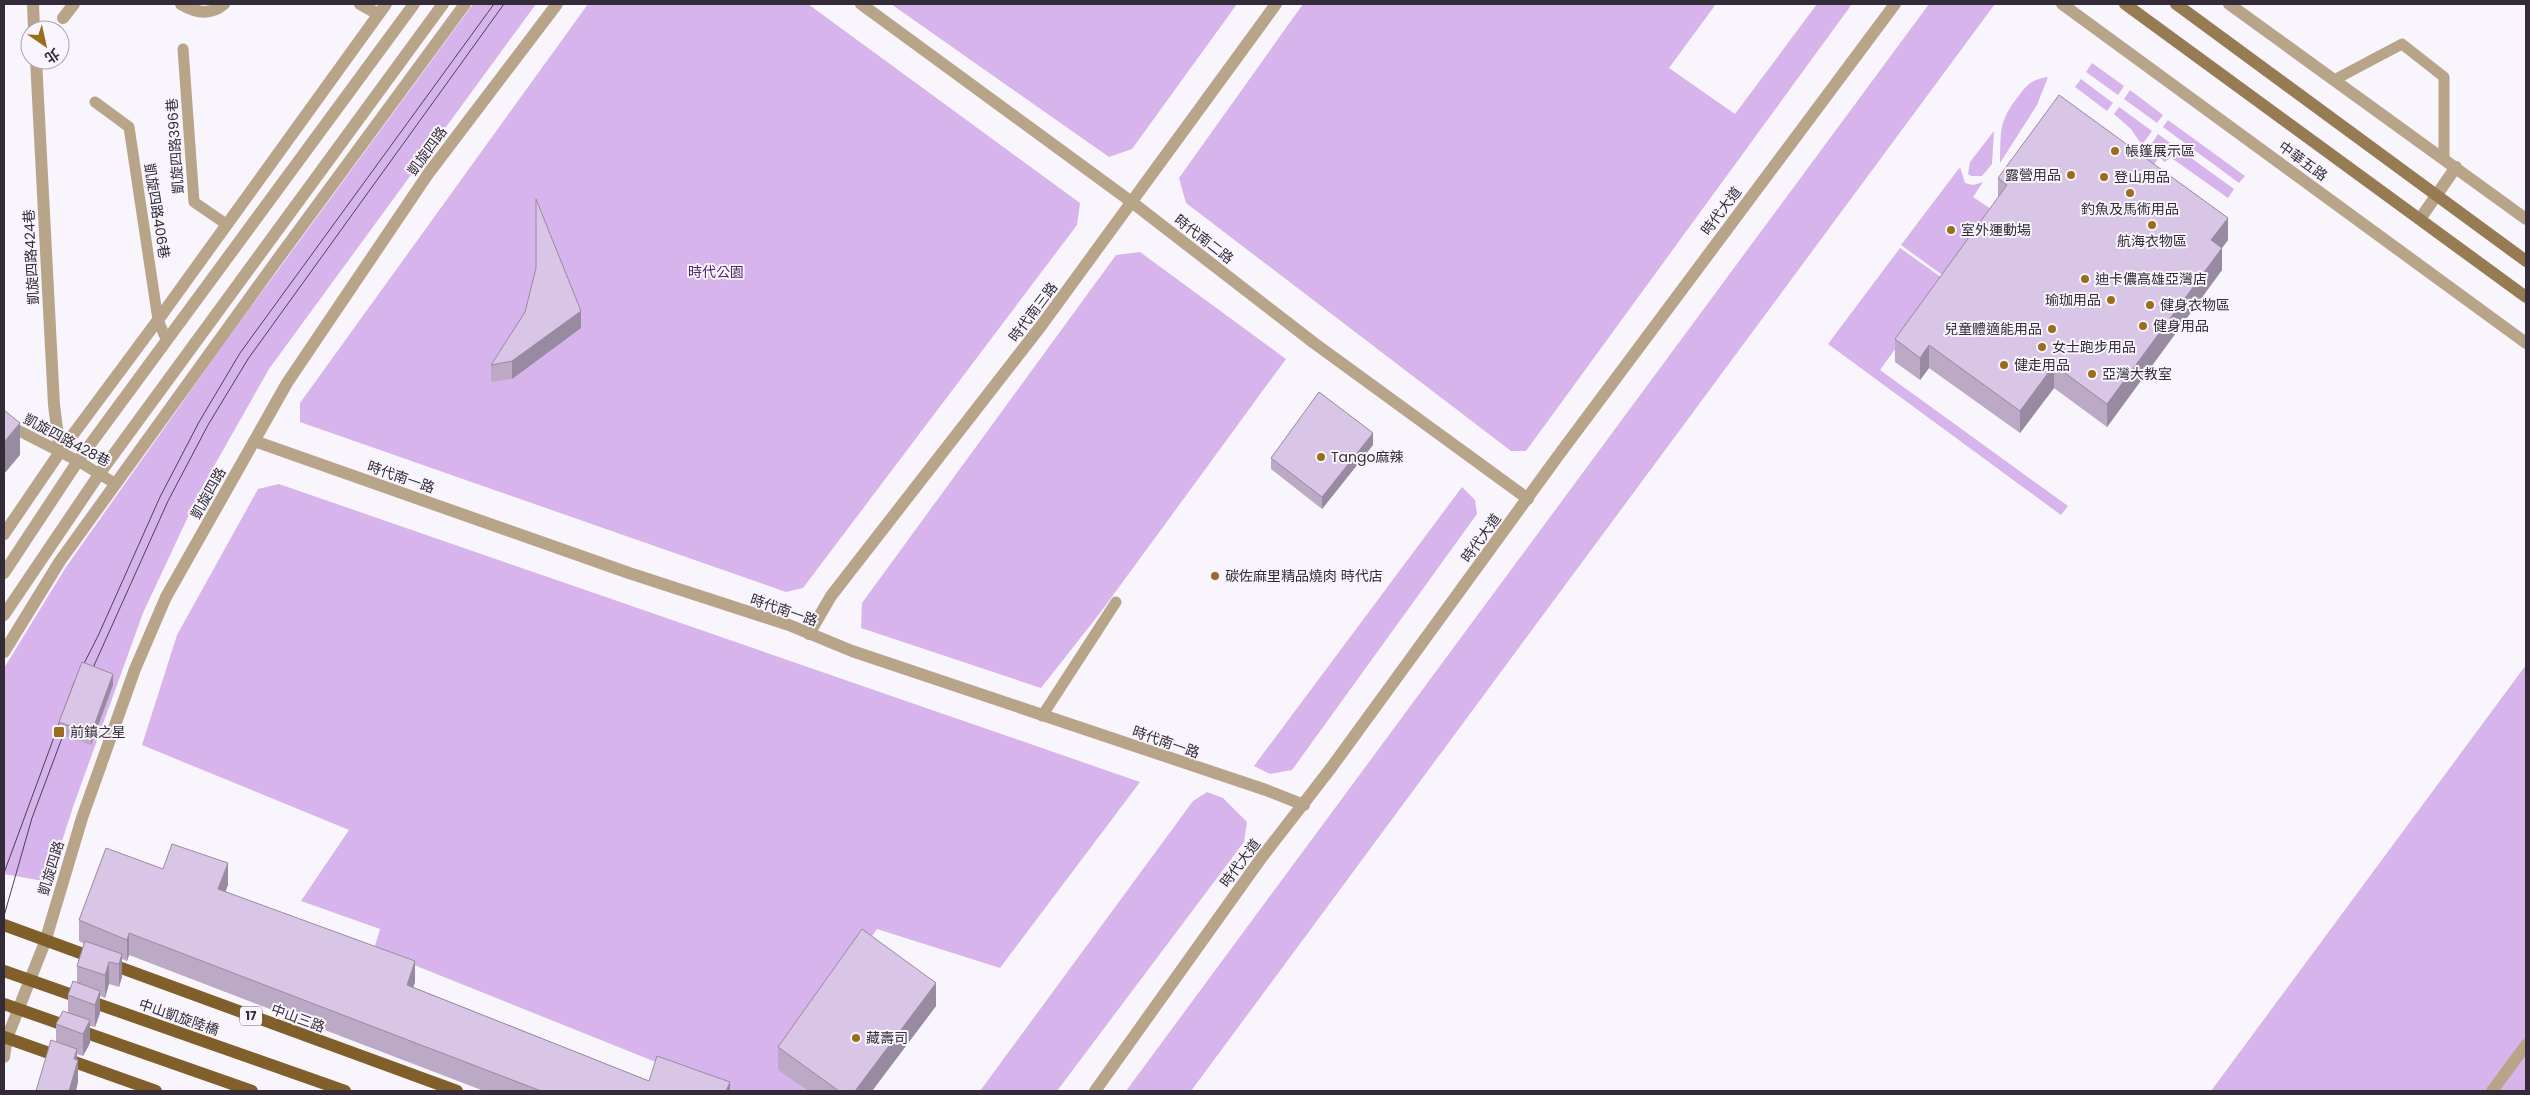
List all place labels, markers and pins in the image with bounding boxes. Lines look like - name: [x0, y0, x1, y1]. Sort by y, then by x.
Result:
- place label: 帳篷展示區: [2125, 141, 2195, 161]
- marker: 帳篷展示區: [2109, 145, 2121, 157]
- place label: 露營用品: [2005, 165, 2061, 185]
- place label: 登山用品: [2114, 167, 2170, 187]
- marker: 露營用品: [2065, 169, 2077, 181]
- marker: 登山用品: [2098, 171, 2110, 183]
- marker: 釣魚及馬術用品: [2124, 187, 2136, 199]
- place label: 釣魚及馬術用品: [2081, 199, 2179, 219]
- marker: 航海衣物區: [2146, 219, 2158, 231]
- place label: 室外運動場: [1961, 220, 2031, 240]
- marker: 室外運動場: [1945, 224, 1957, 236]
- place label: 航海衣物區: [2117, 231, 2187, 251]
- place label: 迪卡儂高雄亞灣店: [2095, 269, 2207, 289]
- marker: 迪卡儂高雄亞灣店: [2079, 273, 2091, 285]
- place label: 瑜珈用品: [2045, 290, 2101, 310]
- marker: 瑜珈用品: [2105, 294, 2117, 306]
- place label: 健身衣物區: [2160, 295, 2230, 315]
- marker: 健身衣物區: [2144, 299, 2156, 311]
- place label: 健身用品: [2153, 316, 2209, 336]
- place label: 兒童體適能用品: [1944, 319, 2042, 339]
- marker: 健身用品: [2137, 320, 2149, 332]
- marker: 兒童體適能用品: [2046, 323, 2058, 335]
- place label: 女士跑步用品: [2052, 337, 2136, 357]
- marker: 女士跑步用品: [2036, 341, 2048, 353]
- place label: 健走用品: [2014, 355, 2070, 375]
- marker: 健走用品: [1998, 359, 2010, 371]
- place label: 亞灣大教室: [2102, 364, 2172, 384]
- marker: 亞灣大教室: [2086, 368, 2098, 380]
- place label: Tango麻辣: [1331, 447, 1403, 467]
- marker: Tango麻辣: [1315, 451, 1327, 463]
- place label: 碳佐麻里精品燒肉 時代店: [1225, 566, 1383, 586]
- marker: 碳佐麻里精品燒肉 時代店: [1209, 570, 1221, 582]
- place label: 前鎮之星: [70, 722, 126, 742]
- marker: 前鎮之星: [52, 725, 66, 739]
- place label: 藏壽司: [866, 1028, 908, 1048]
- marker: 藏壽司: [850, 1032, 862, 1044]

